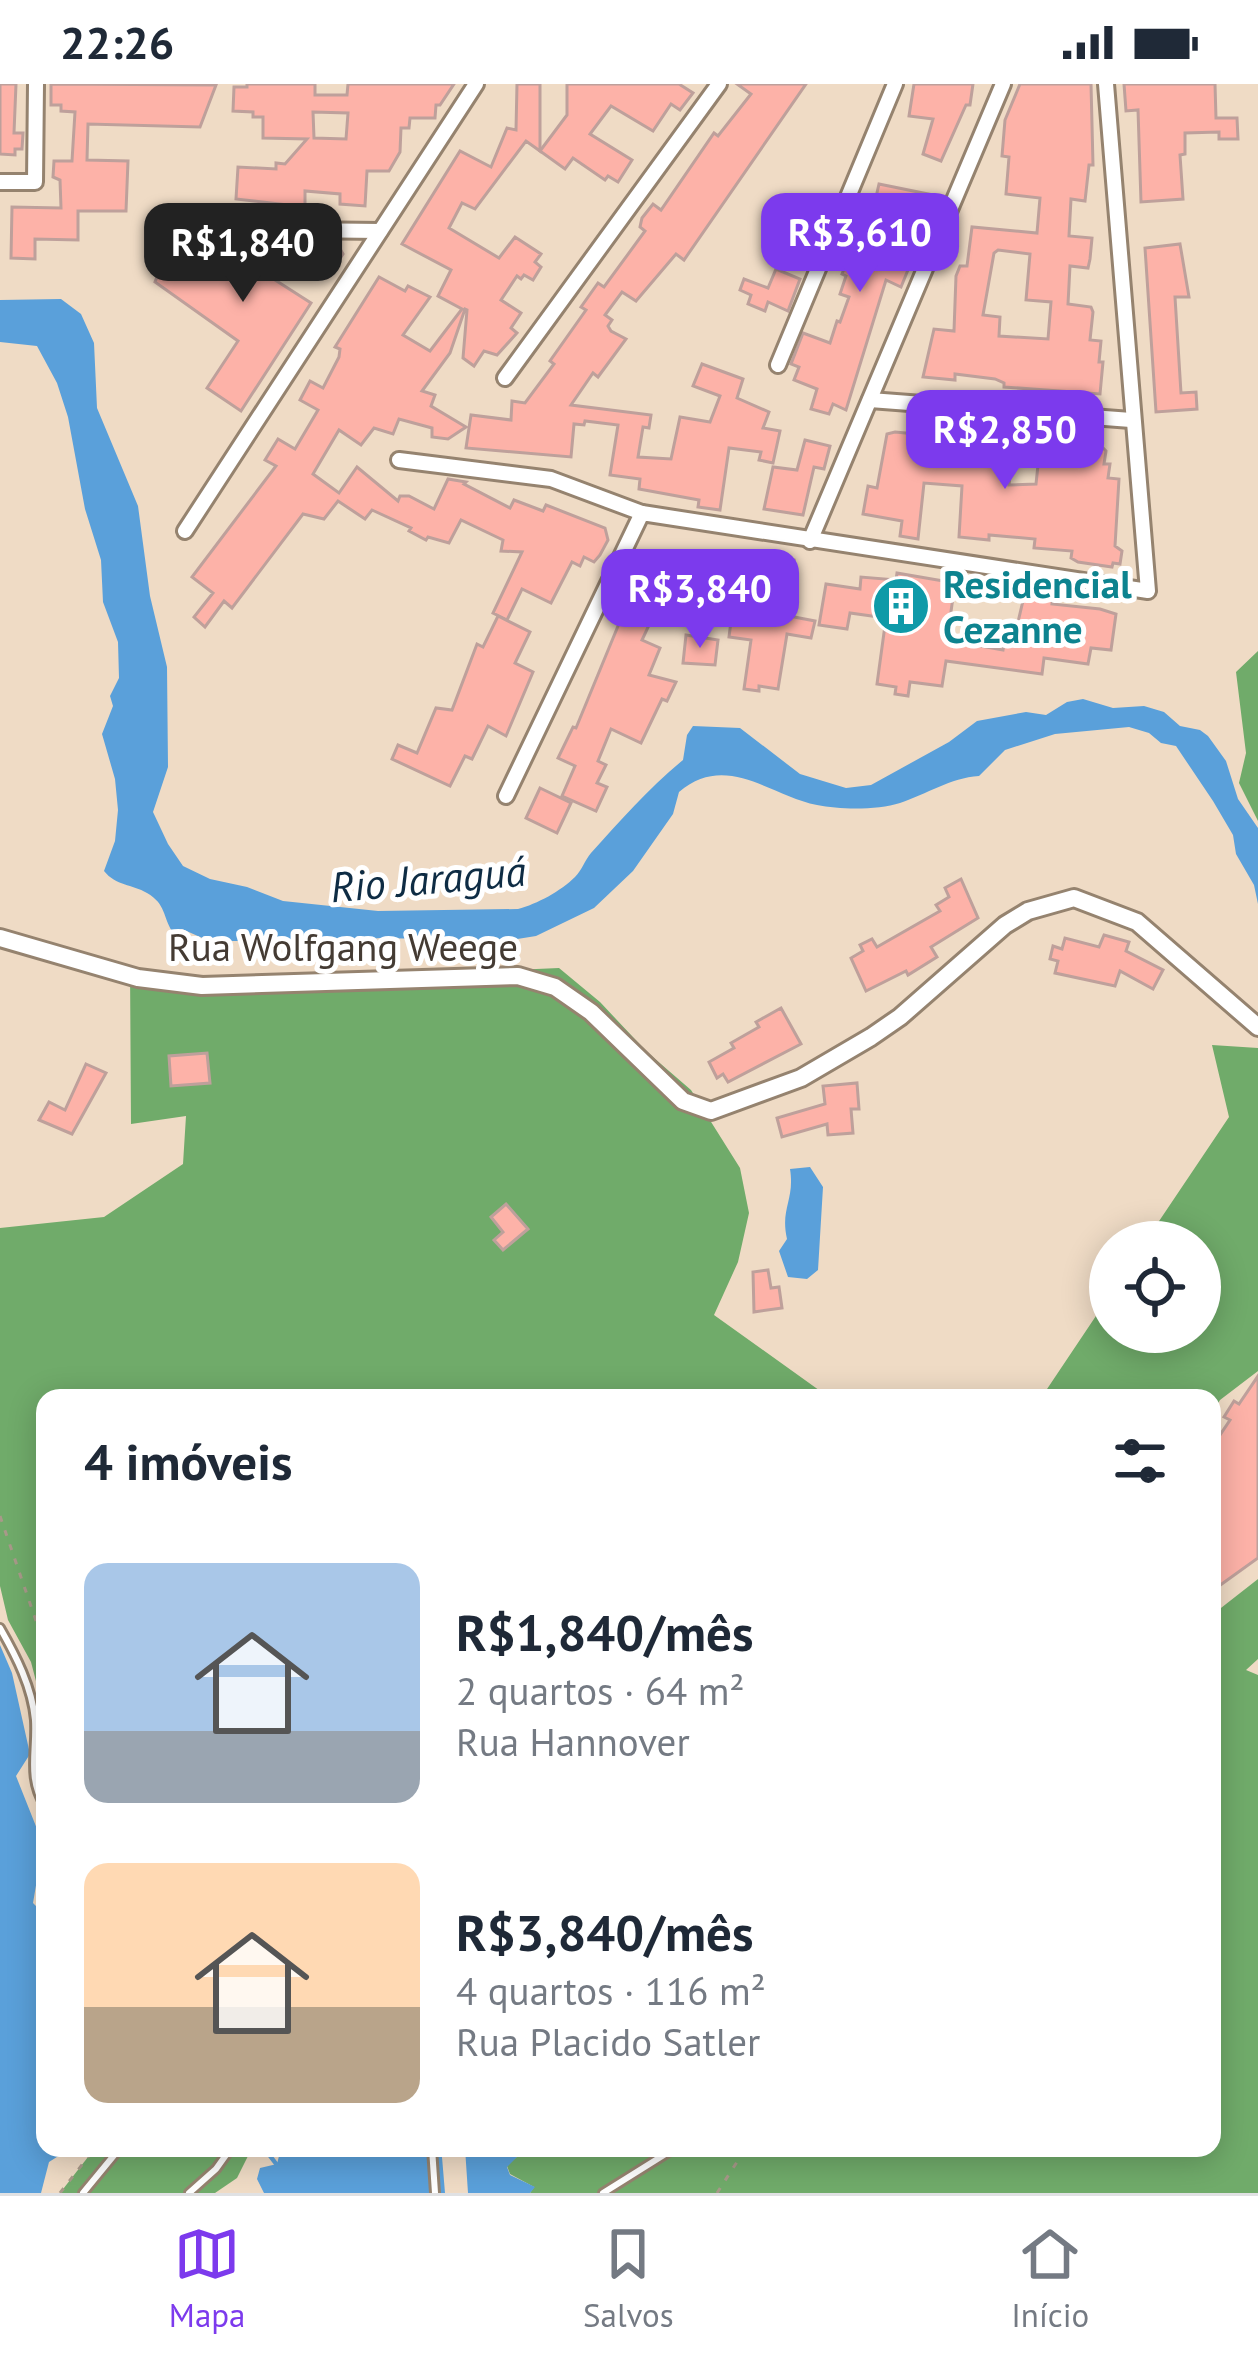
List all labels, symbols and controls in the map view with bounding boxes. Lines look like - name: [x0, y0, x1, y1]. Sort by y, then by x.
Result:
- text: 22:26: [60, 13, 174, 71]
- pin: R$3,610: [749, 193, 971, 295]
- pin: R$1,840: [132, 203, 354, 305]
- text: R$3,610: [788, 206, 932, 257]
- text: R$1,840: [171, 216, 315, 267]
- pin: R$2,850: [894, 390, 1116, 492]
- text: R$2,850: [933, 403, 1077, 454]
- pin: R$3,840: [589, 549, 811, 651]
- place label: Residencial Cezanne: [943, 558, 1132, 654]
- text: R$3,840: [628, 562, 772, 613]
- building icon: Residencial Cezanne: [870, 575, 932, 637]
- water label: Rio Jaraguá: [328, 843, 528, 914]
- street label: Rua Wolfgang Weege: [168, 921, 518, 972]
- map controls: [1089, 1221, 1221, 1353]
- button: locate: [1089, 1221, 1221, 1353]
- text: 4 imóveis: [84, 1428, 293, 1494]
- icon: filters: [1107, 1428, 1173, 1494]
- text: R$1,840/mês: [456, 1599, 753, 1665]
- icon: home: [180, 1611, 324, 1755]
- text: 2 quartos · 64 m²: [456, 1665, 745, 1716]
- text: Rua Hannover: [456, 1716, 690, 1767]
- text: R$3,840/mês: [456, 1899, 753, 1965]
- icon: home: [180, 1911, 324, 2055]
- text: 4 quartos · 116 m²: [456, 1965, 766, 2016]
- text: Rua Placido Satler: [456, 2016, 760, 2067]
- tab: Mapa: [169, 2221, 245, 2336]
- tab: Salvos: [583, 2221, 674, 2336]
- tab: Início: [1011, 2221, 1089, 2336]

